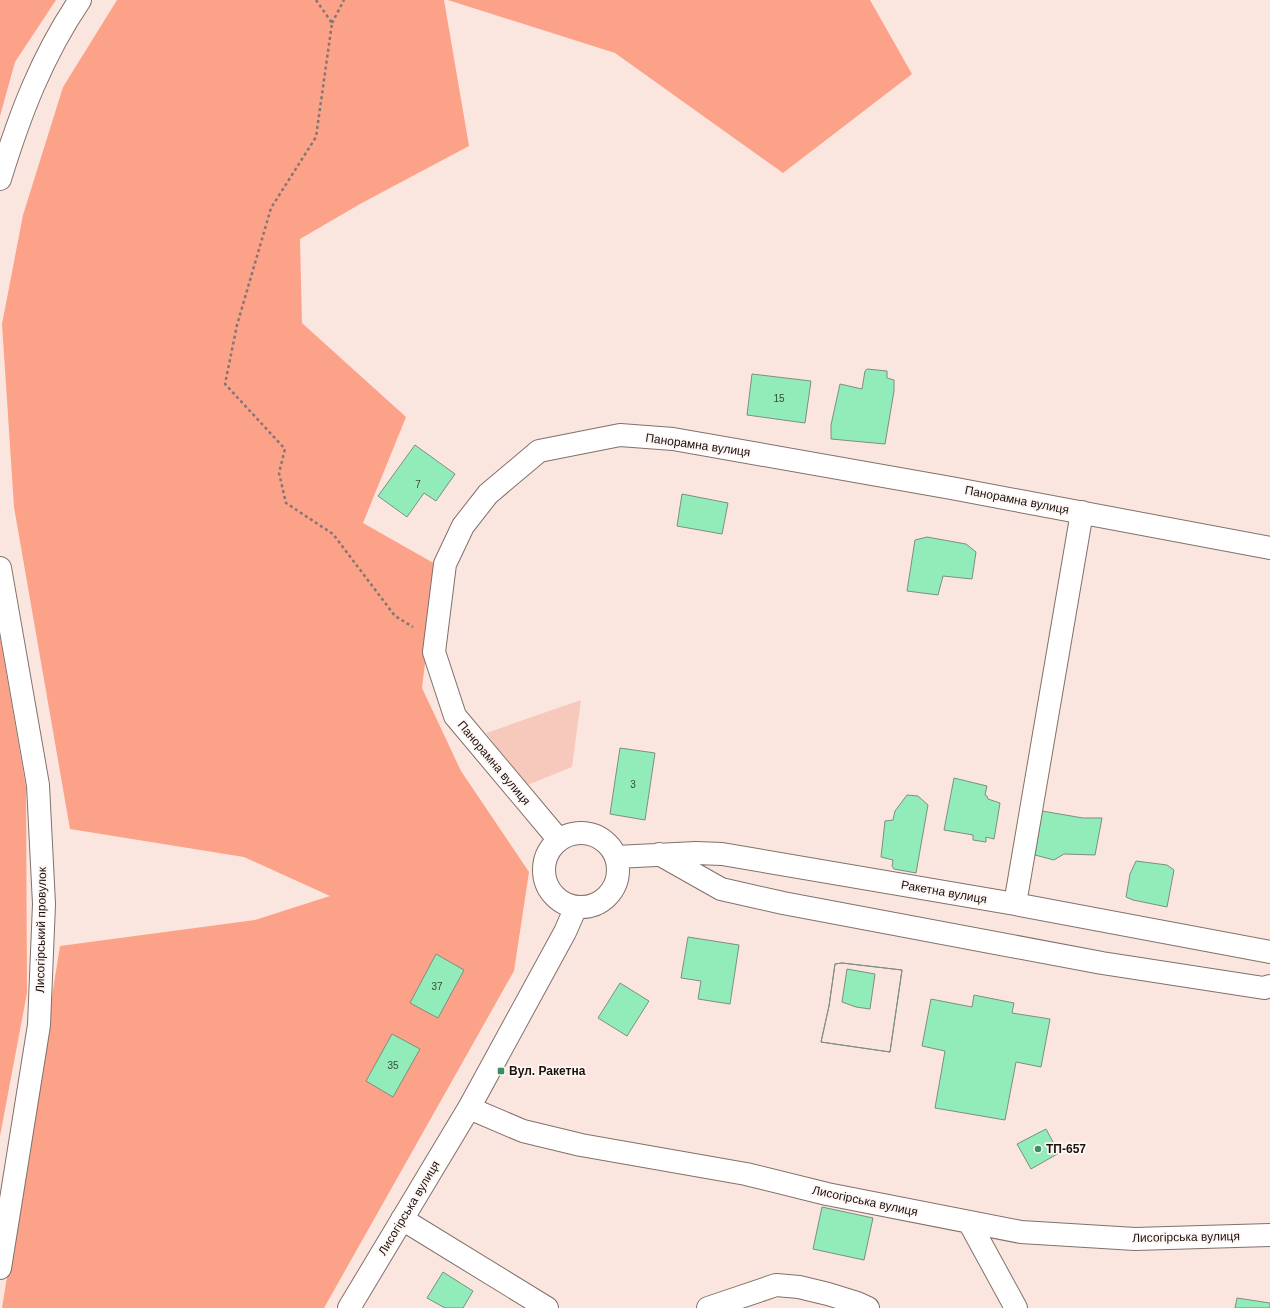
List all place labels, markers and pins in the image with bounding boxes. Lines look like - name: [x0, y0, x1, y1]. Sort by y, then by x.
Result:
- place label: Вул. Ракетна: [509, 1064, 586, 1078]
- marker: Вул. Ракетна: [496, 1066, 506, 1076]
- place label: ТП-657: [1046, 1142, 1086, 1156]
- marker: ТП-657: [1033, 1144, 1043, 1154]

